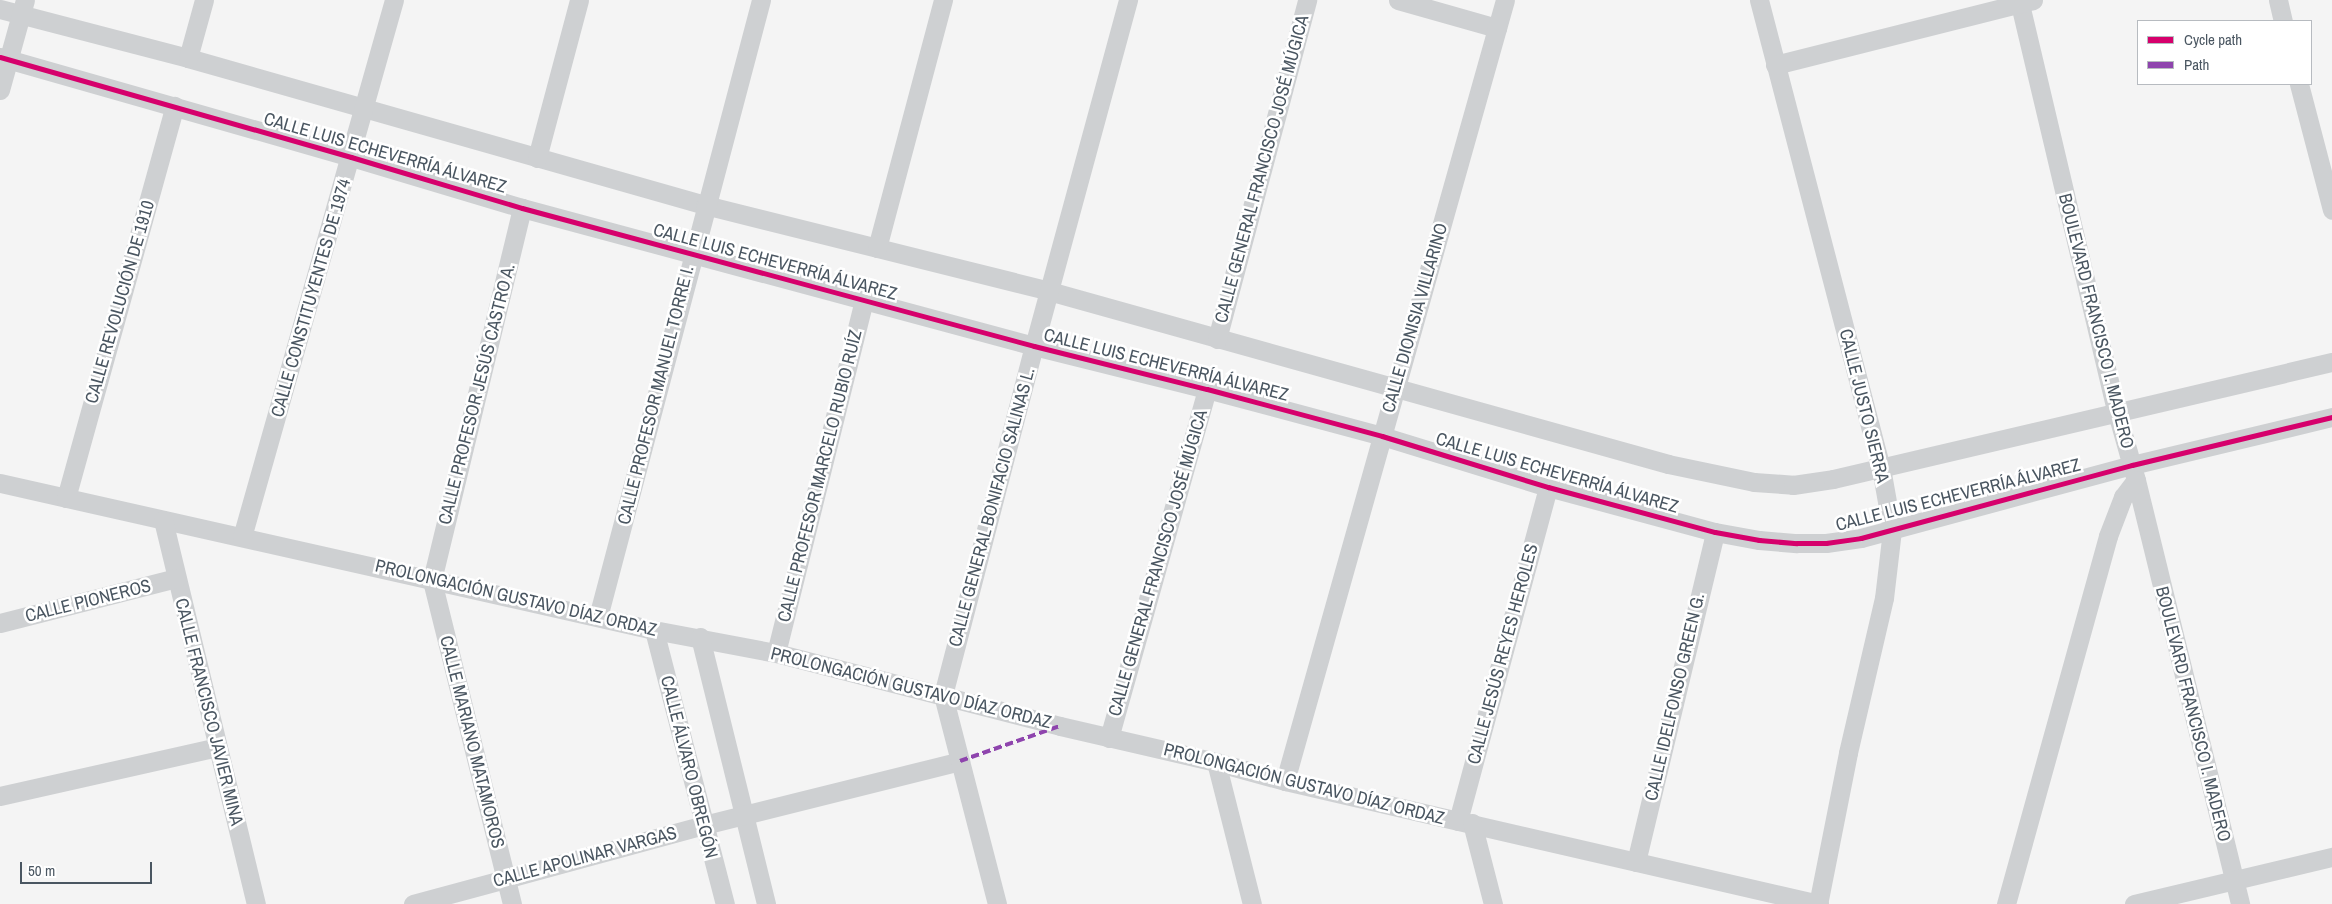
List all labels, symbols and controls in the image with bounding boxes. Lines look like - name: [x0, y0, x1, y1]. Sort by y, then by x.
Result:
- street label: CALLE GENERAL FRANCISCO JOSÉ MÚGICA: [1210, 13, 1314, 325]
- legend: [2137, 20, 2312, 85]
- text: Cycle path: [2184, 29, 2242, 50]
- text: Path: [2184, 54, 2209, 75]
- street label: CALLE LUIS ECHEVERRÍA ÁLVAREZ: [260, 108, 510, 198]
- street label: CALLE CONSTITUYENTES DE 1974: [267, 176, 355, 420]
- street label: BOULEVARD FRANCISCO I. MADERO: [2054, 191, 2138, 451]
- street label: CALLE REVOLUCIÓN DE 1910: [81, 198, 159, 406]
- street label: CALLE LUIS ECHEVERRÍA ÁLVAREZ: [650, 219, 900, 305]
- street label: CALLE DIONISIA VILLARINO: [1377, 220, 1453, 416]
- street label: CALLE PROFESOR JESÚS CASTRO A.: [434, 261, 520, 527]
- street label: CALLE PROFESOR MANUEL TORRE I.: [613, 263, 699, 527]
- street label: CALLE LUIS ECHEVERRÍA ÁLVAREZ: [1041, 324, 1291, 406]
- street label: CALLE JUSTO SIERRA: [1834, 327, 1894, 485]
- street label: CALLE PROFESOR MARCELO RUBIO RUÍZ: [773, 328, 867, 624]
- street label: CALLE GENERAL BONIFACIO SALINAS L.: [944, 365, 1040, 649]
- street label: CALLE GENERAL FRANCISCO JOSÉ MÚGICA: [1104, 407, 1212, 719]
- street label: CALLE LUIS ECHEVERRÍA ÁLVAREZ: [1432, 428, 1682, 518]
- street label: CALLE LUIS ECHEVERRÍA ÁLVAREZ: [1833, 454, 2083, 536]
- street label: CALLE JESÚS REYES HEROLES: [1463, 541, 1543, 767]
- street label: PROLONGACIÓN GUSTAVO DÍAZ ORDAZ: [373, 555, 659, 641]
- street label: CALLE PIONEROS: [23, 575, 153, 627]
- street label: BOULEVARD FRANCISCO I. MADERO: [2151, 584, 2235, 844]
- street label: CALLE IDELFONSO GREEN G.: [1641, 591, 1709, 803]
- street label: CALLE FRANCISCO JAVIER MINA: [170, 596, 248, 828]
- street label: CALLE MARIANO MATAMOROS: [435, 633, 509, 851]
- street label: PROLONGACIÓN GUSTAVO DÍAZ ORDAZ: [769, 643, 1053, 733]
- street label: CALLE ÁLVARO OBREGÓN: [656, 673, 722, 861]
- street label: PROLONGACIÓN GUSTAVO DÍAZ ORDAZ: [1162, 739, 1446, 829]
- street label: CALLE APOLINAR VARGAS: [490, 822, 680, 892]
- scale bar: [22, 852, 155, 884]
- text: 50 m: [28, 860, 55, 881]

